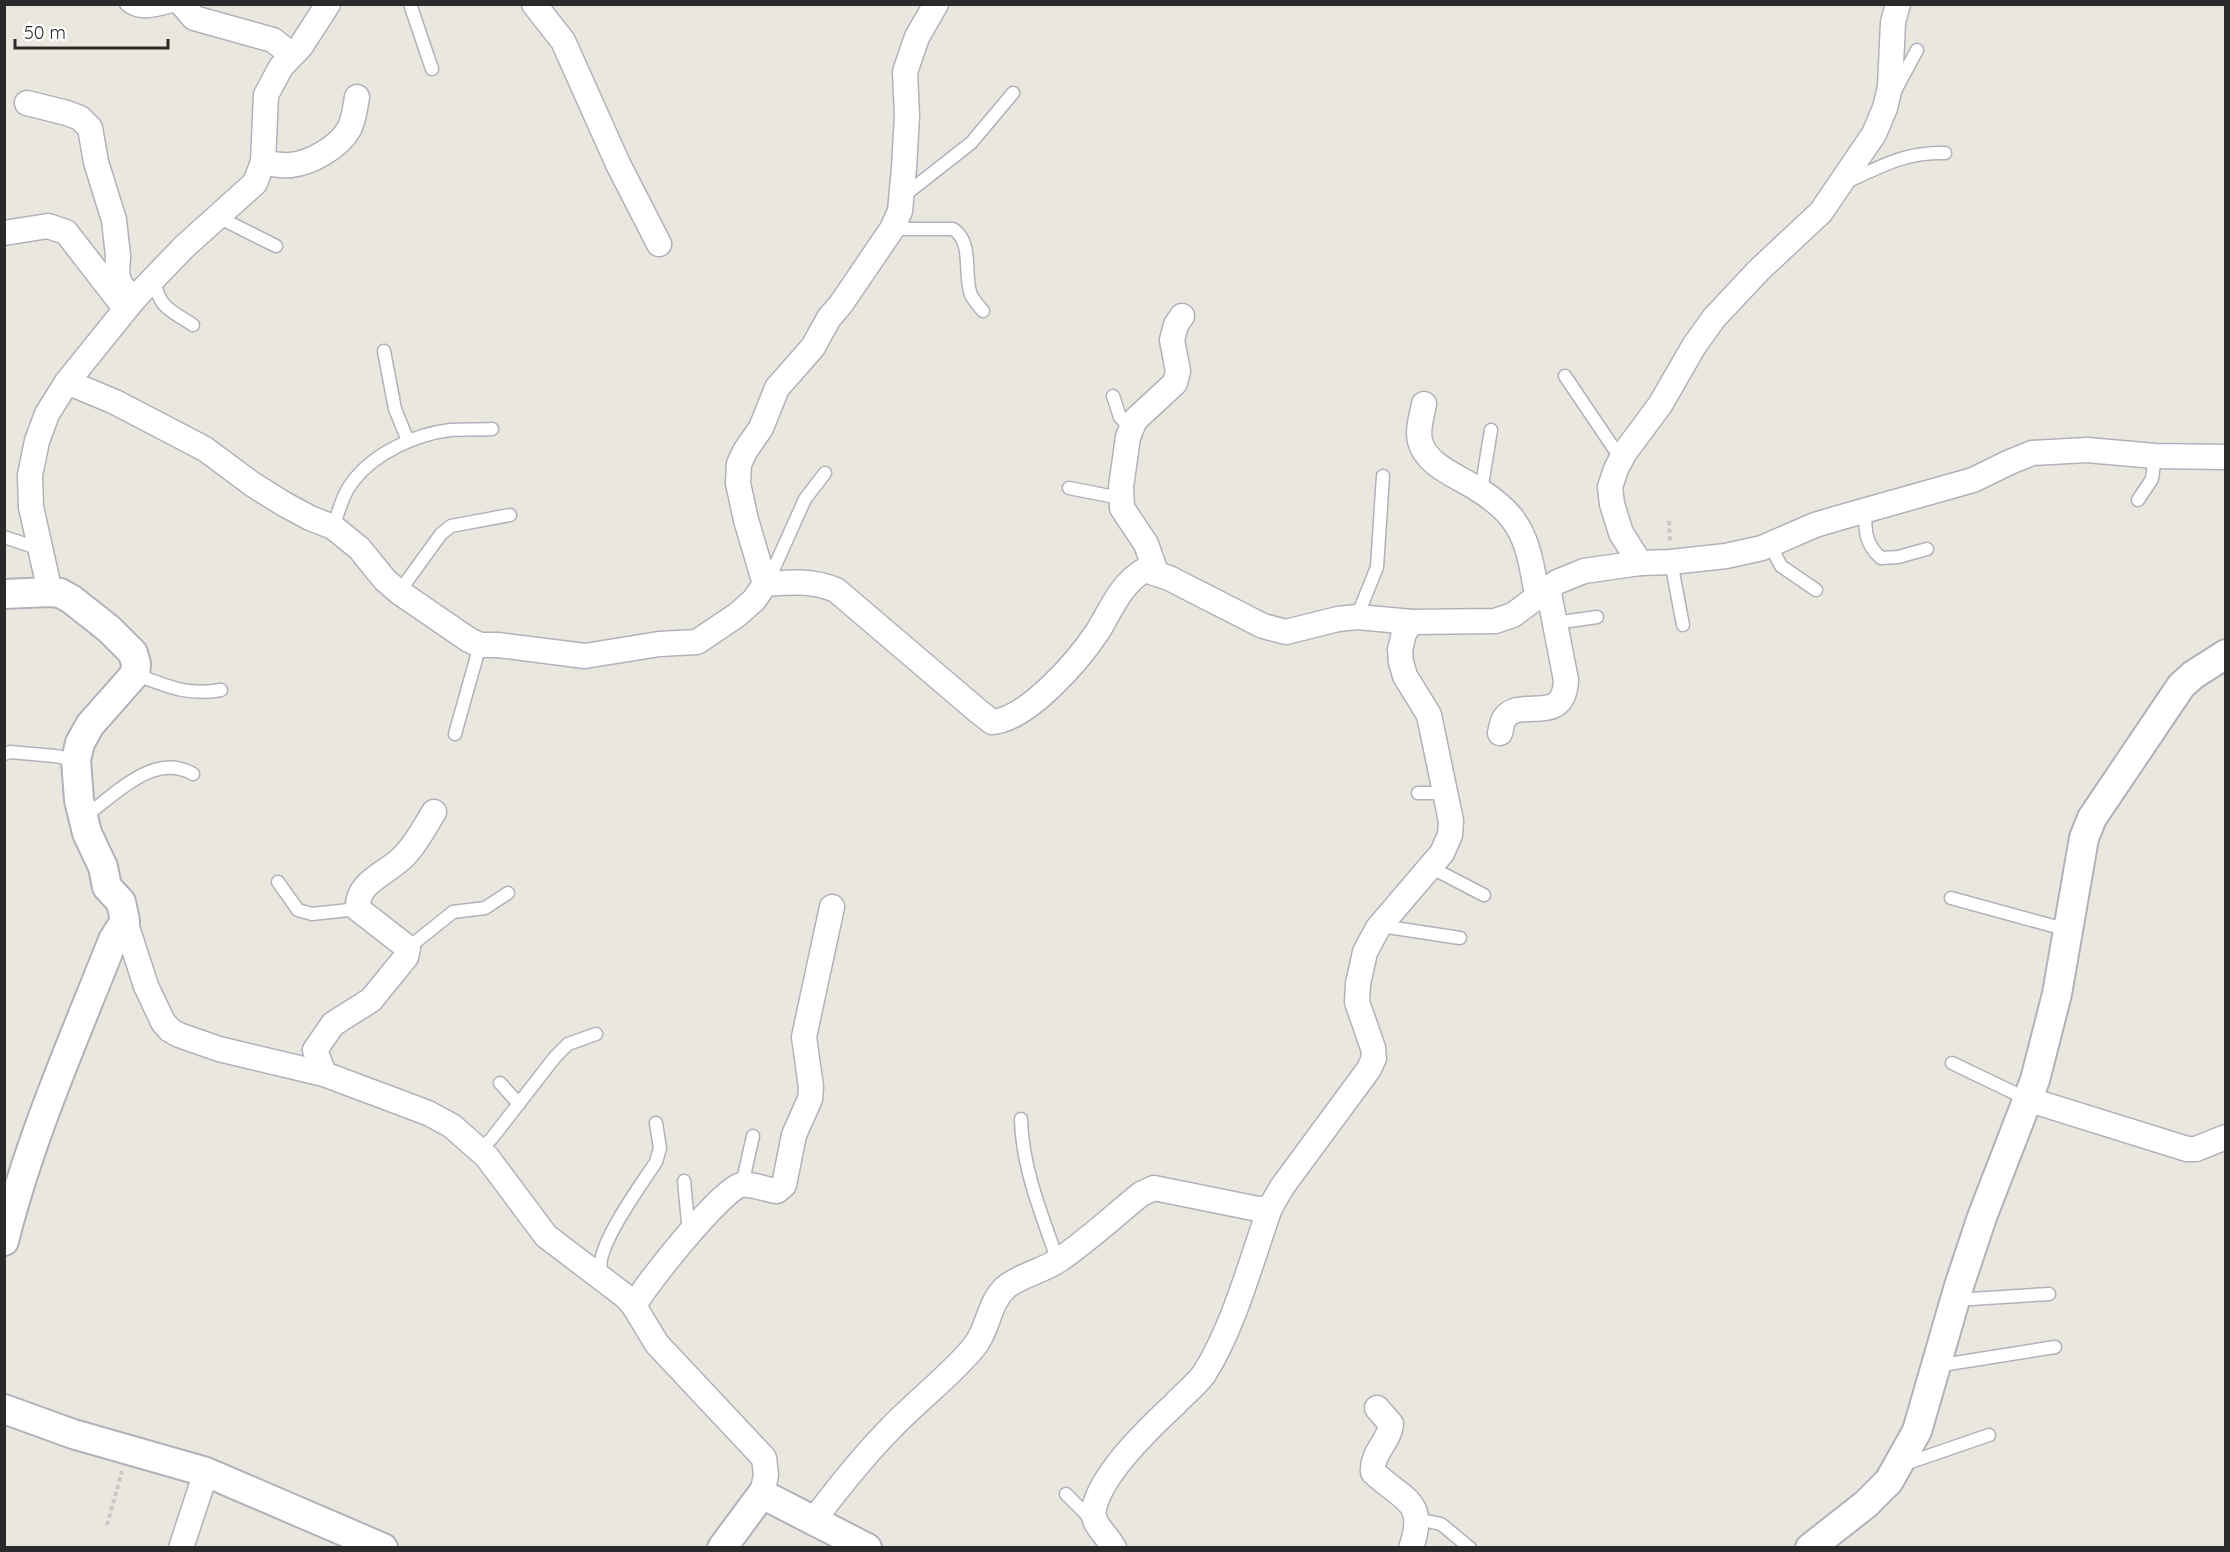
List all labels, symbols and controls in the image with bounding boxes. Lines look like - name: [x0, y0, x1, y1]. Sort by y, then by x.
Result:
- scale bar: [15, 12, 168, 50]
- text: 50 m: [24, 21, 66, 44]

